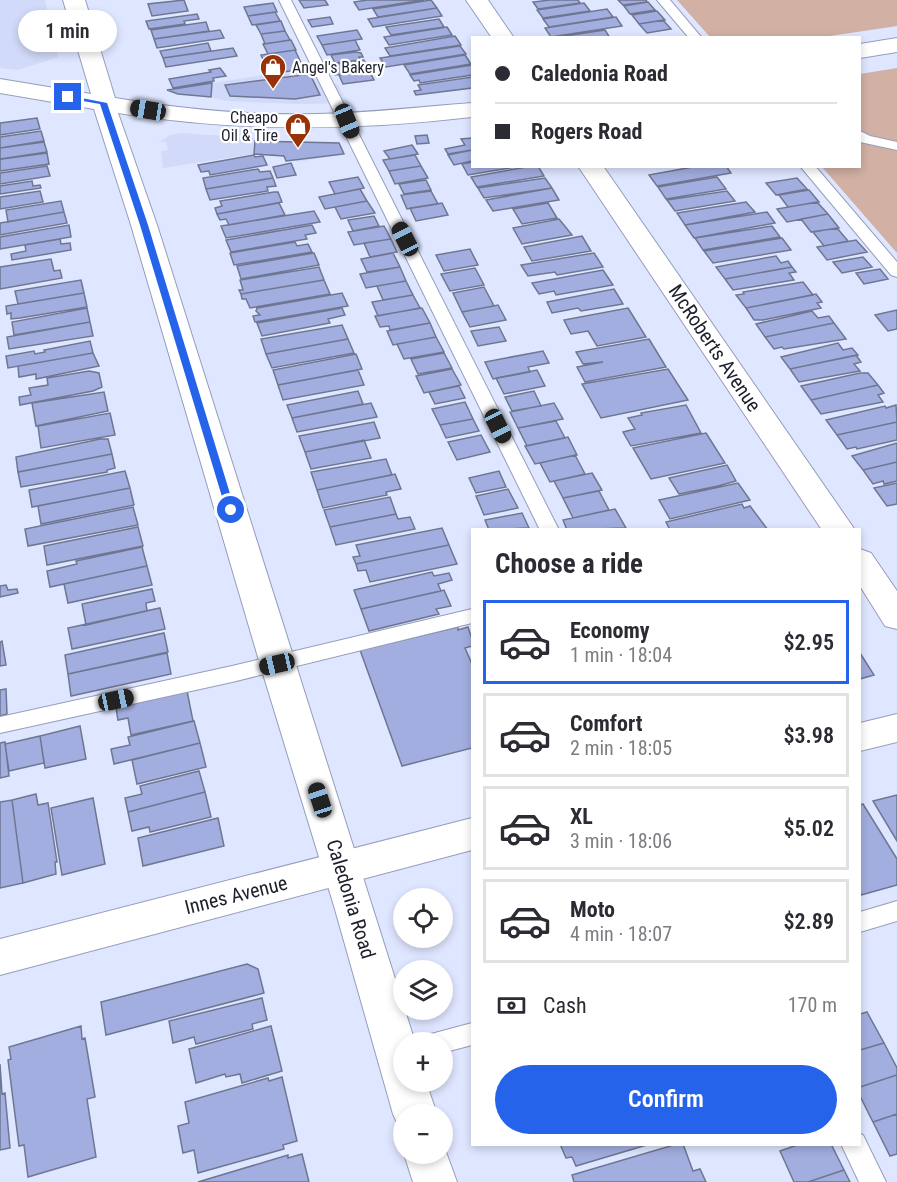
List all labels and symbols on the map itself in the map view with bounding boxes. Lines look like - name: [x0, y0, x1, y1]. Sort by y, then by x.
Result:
- callout: 1 min: [19, 10, 118, 52]
- shop icon: Angel's Bakery: [258, 52, 288, 90]
- place label: Angel's Bakery: [292, 58, 384, 77]
- route end: [54, 83, 81, 110]
- car: [129, 98, 167, 122]
- car: [332, 101, 362, 141]
- place label: Cheapo Oil & Tire: [221, 108, 278, 145]
- shop icon: Cheapo Oil & Tire: [283, 111, 313, 149]
- car: [389, 219, 421, 259]
- street label: McRoberts Avenue: [664, 280, 766, 416]
- car: [482, 406, 514, 446]
- route start: [217, 496, 244, 523]
- car: [257, 651, 297, 677]
- car: [97, 687, 135, 713]
- car: [306, 780, 334, 820]
- street label: Caledonia Road: [321, 836, 381, 962]
- street label: Innes Avenue: [182, 871, 290, 919]

